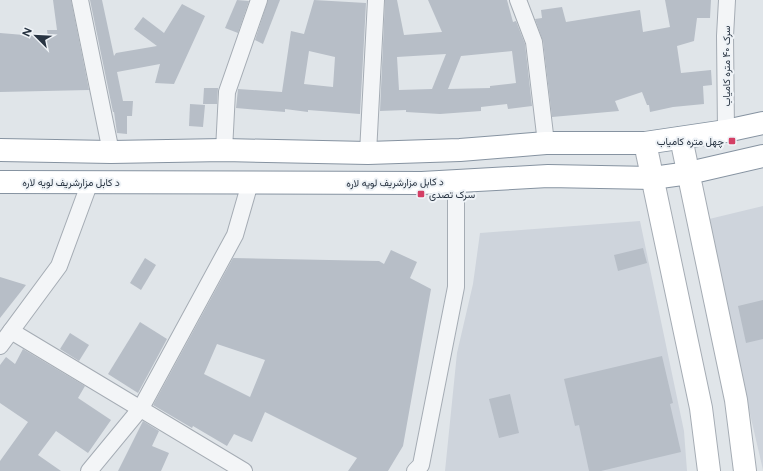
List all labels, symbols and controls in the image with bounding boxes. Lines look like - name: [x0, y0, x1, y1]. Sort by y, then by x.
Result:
- north arrow: [16, 16, 56, 56]
- street label: سرک ۴۰ متره کامیاب: [720, 25, 733, 106]
- text: N: [20, 26, 35, 39]
- place label: چهل متره کامیاب: [657, 135, 724, 149]
- marker: چهل متره کامیاب: [727, 136, 737, 146]
- street label: د کابل مزارشریف لویه لاره: [346, 175, 444, 190]
- street label: د کابل مزارشریف لویه لاره: [22, 176, 120, 189]
- place label: سرک تصدی: [429, 188, 475, 201]
- marker: سرک تصدی: [416, 189, 426, 199]

